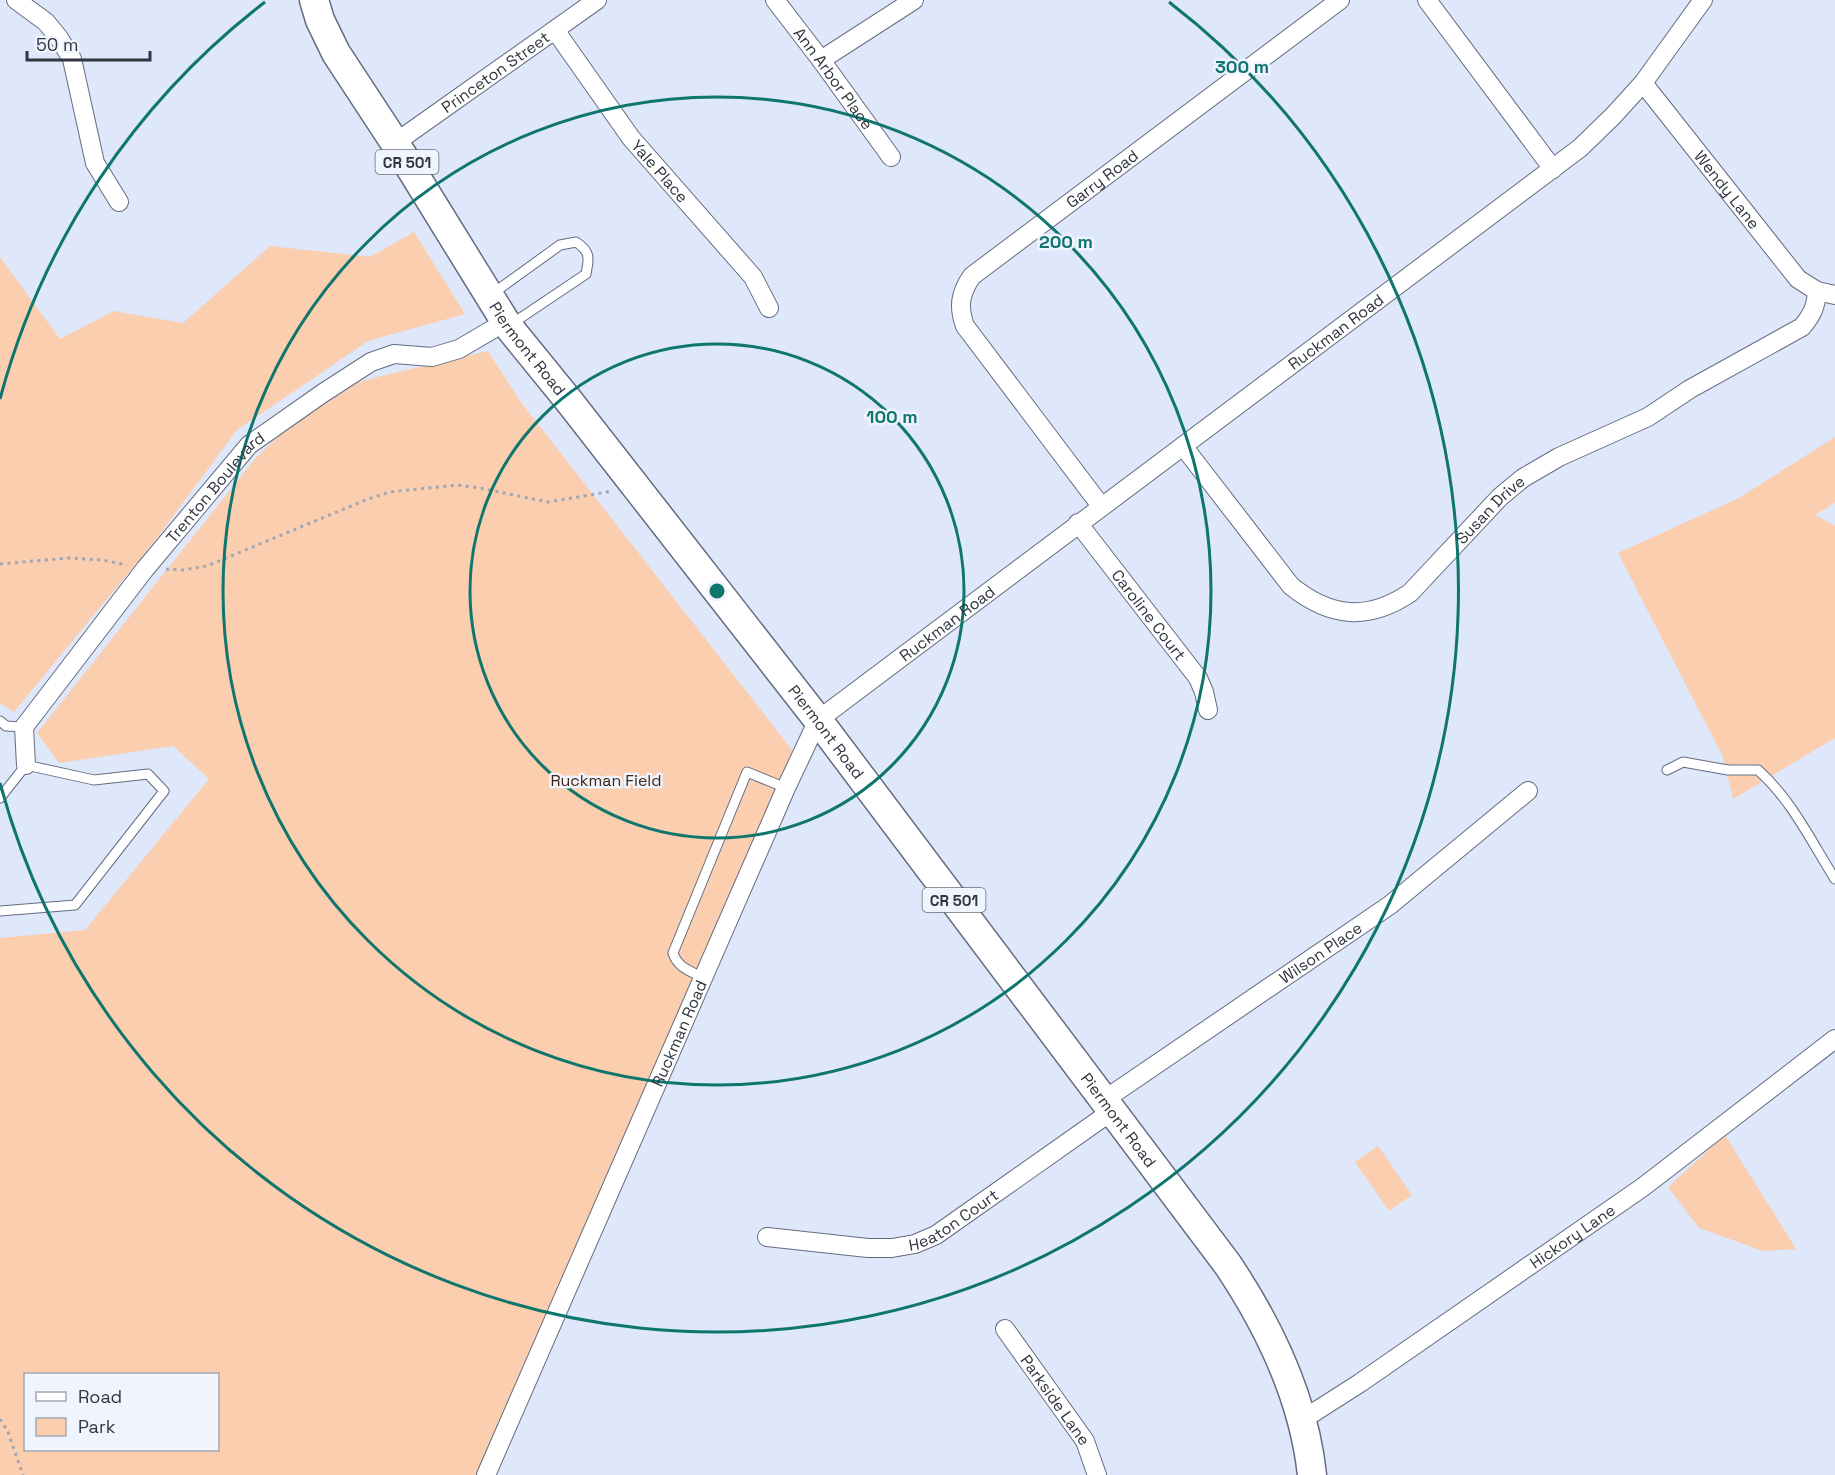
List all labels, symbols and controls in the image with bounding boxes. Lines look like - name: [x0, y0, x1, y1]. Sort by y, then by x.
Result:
- street label: Ann Arbor Place: [789, 23, 878, 134]
- scale bar: [27, 24, 150, 62]
- street label: Princeton Street: [437, 26, 554, 117]
- text: 50 m: [36, 33, 78, 56]
- text: 300 m: [1215, 55, 1269, 78]
- street label: Yale Place: [627, 135, 693, 207]
- street label: Garry Road: [1062, 145, 1142, 212]
- street label: Wendy Lane: [1690, 146, 1765, 233]
- road number: CR 501: [376, 150, 438, 174]
- text: 200 m: [1039, 230, 1093, 253]
- street label: Ruckman Road: [1284, 289, 1388, 374]
- street label: Piermont Road: [485, 298, 571, 400]
- text: 100 m: [866, 405, 918, 428]
- street label: Trenton Boulevard: [161, 427, 269, 547]
- street label: Susan Drive: [1451, 471, 1529, 548]
- street label: Caroline Court: [1107, 565, 1191, 665]
- centre of rings: [707, 581, 727, 601]
- street label: Ruckman Road: [895, 581, 999, 666]
- street label: Piermont Road: [784, 680, 869, 783]
- park label: Ruckman Field: [550, 770, 662, 791]
- road number: CR 501: [922, 888, 986, 912]
- street label: Wilson Place: [1275, 917, 1366, 988]
- street label: Ruckman Road: [646, 977, 711, 1090]
- street label: Piermont Road: [1076, 1068, 1161, 1171]
- street label: Heaton Court: [907, 1184, 1002, 1255]
- street label: Hickory Lane: [1525, 1199, 1619, 1273]
- street label: Parkside Lane: [1016, 1350, 1095, 1449]
- legend: [24, 1373, 219, 1451]
- text: Road: [78, 1385, 122, 1408]
- text: Park: [78, 1415, 116, 1438]

